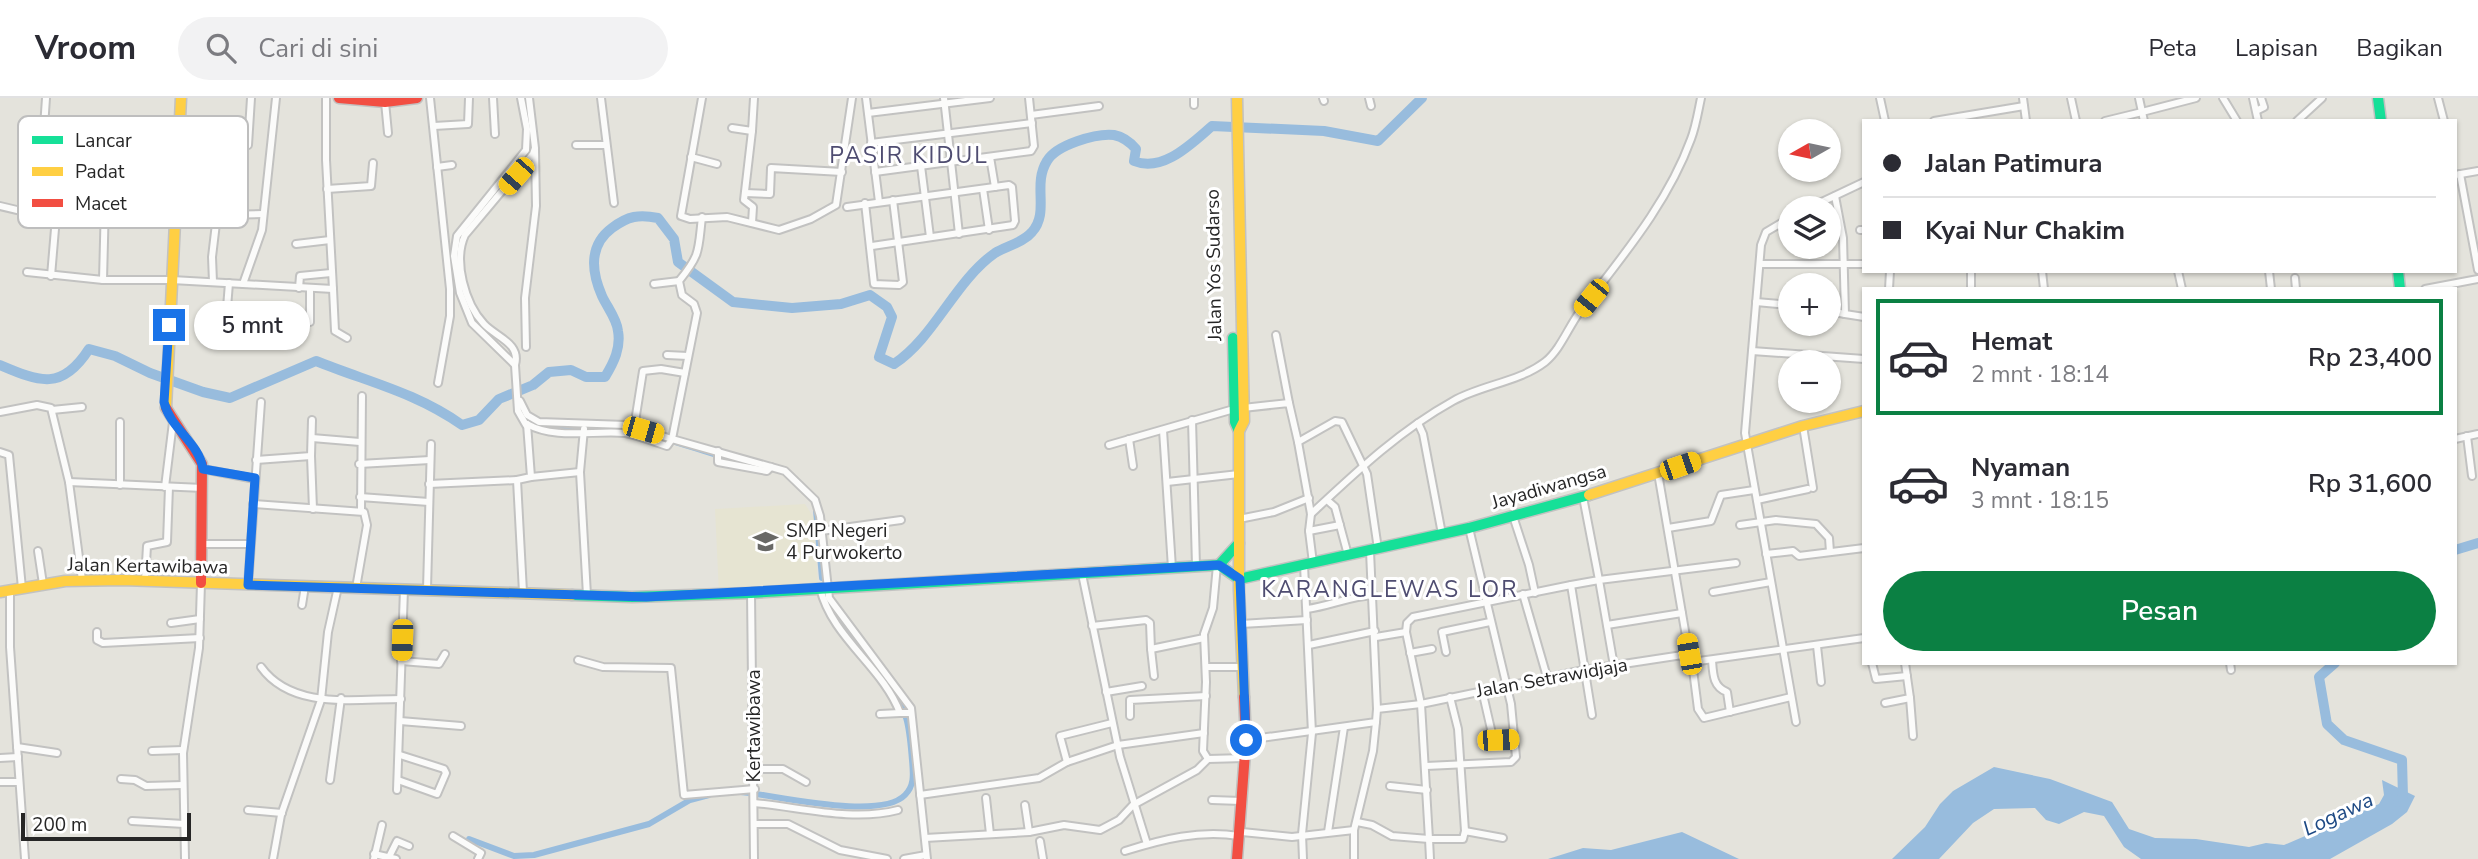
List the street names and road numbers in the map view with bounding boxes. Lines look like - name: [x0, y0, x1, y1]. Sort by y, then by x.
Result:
- street label: Jalan Yos Sudarso: [1200, 189, 1228, 342]
- street label: Jayadiwangsa: [1488, 458, 1609, 516]
- street label: Jalan Kertawibawa: [66, 552, 229, 580]
- street label: Jalan Setrawidjaja: [1473, 652, 1630, 704]
- street label: Kertawibawa: [741, 670, 767, 783]

